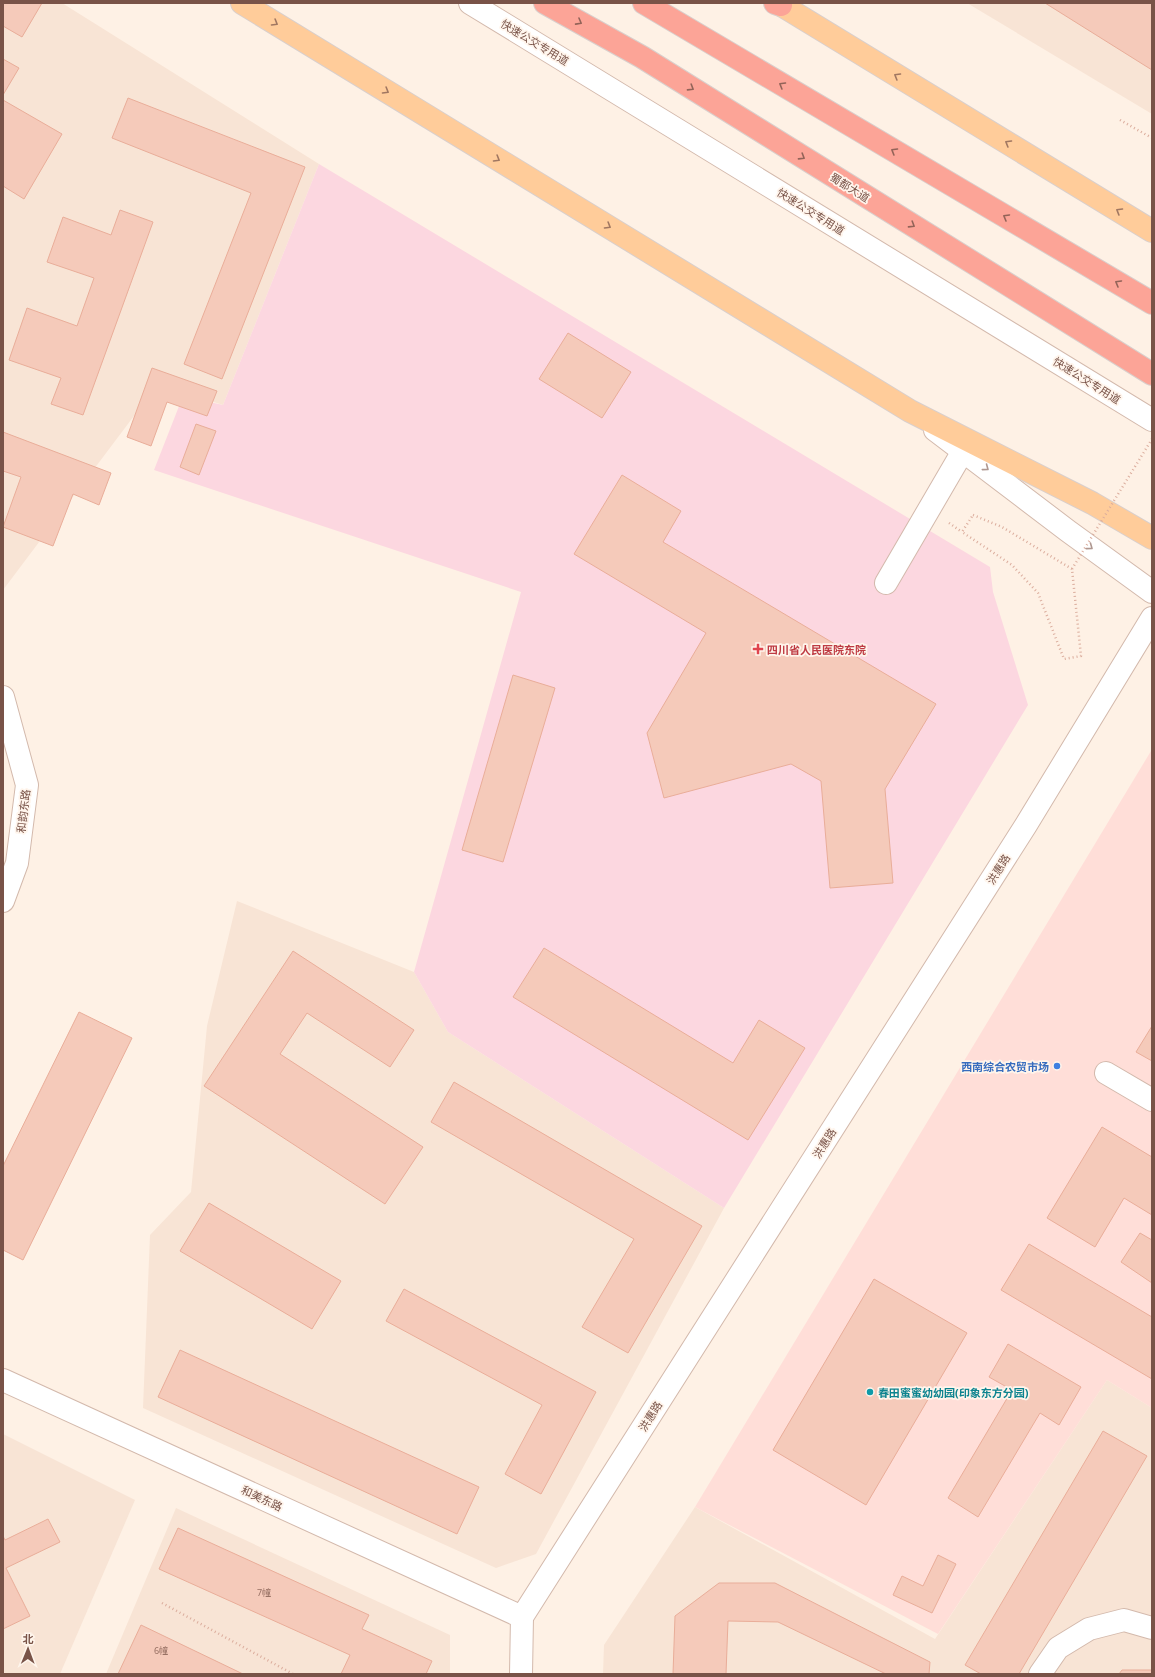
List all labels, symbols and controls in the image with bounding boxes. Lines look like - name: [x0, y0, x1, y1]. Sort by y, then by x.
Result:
- street label: 快速公交专用道: [498, 16, 572, 68]
- one-way arrow: [575, 18, 582, 25]
- one-way arrow: [271, 19, 278, 26]
- one-way arrow: [894, 73, 901, 80]
- one-way arrow: [779, 82, 786, 89]
- one-way arrow: [687, 84, 694, 91]
- one-way arrow: [382, 86, 389, 94]
- one-way arrow: [1005, 141, 1012, 148]
- one-way arrow: [891, 148, 898, 155]
- one-way arrow: [798, 152, 805, 159]
- one-way arrow: [493, 154, 500, 161]
- street label: 蜀都大道: [827, 169, 873, 205]
- street label: 快速公交专用道: [774, 184, 848, 238]
- one-way arrow: [1116, 208, 1123, 216]
- one-way arrow: [1003, 214, 1010, 221]
- one-way arrow: [908, 221, 915, 228]
- one-way arrow: [604, 222, 611, 229]
- one-way arrow: [1115, 280, 1122, 287]
- street label: 快速公交专用道: [1050, 353, 1124, 407]
- one-way arrow: [982, 464, 989, 471]
- one-way arrow: [1085, 542, 1092, 549]
- place label: 四川省人民医院东院: [767, 642, 866, 657]
- marker: 四川省人民医院东院: [752, 643, 764, 655]
- street label: 和韵东路: [13, 788, 33, 834]
- street label: 洪惠路: [983, 851, 1013, 887]
- place label: 西南综合农贸市场: [961, 1059, 1049, 1074]
- marker: 西南综合农贸市场: [1052, 1061, 1062, 1071]
- street label: 洪惠路: [809, 1125, 839, 1161]
- place label: 春田蜜蜜幼幼园(印象东方分园): [878, 1385, 1029, 1400]
- marker: 春田蜜蜜幼幼园(印象东方分园): [865, 1387, 875, 1397]
- street label: 洪惠路: [635, 1398, 665, 1434]
- street label: 和美东路: [239, 1482, 285, 1514]
- house number: 7幢: [257, 1586, 271, 1599]
- north arrow: [8, 1629, 48, 1669]
- text: 北: [23, 1631, 34, 1646]
- house number: 6幢: [154, 1644, 168, 1657]

